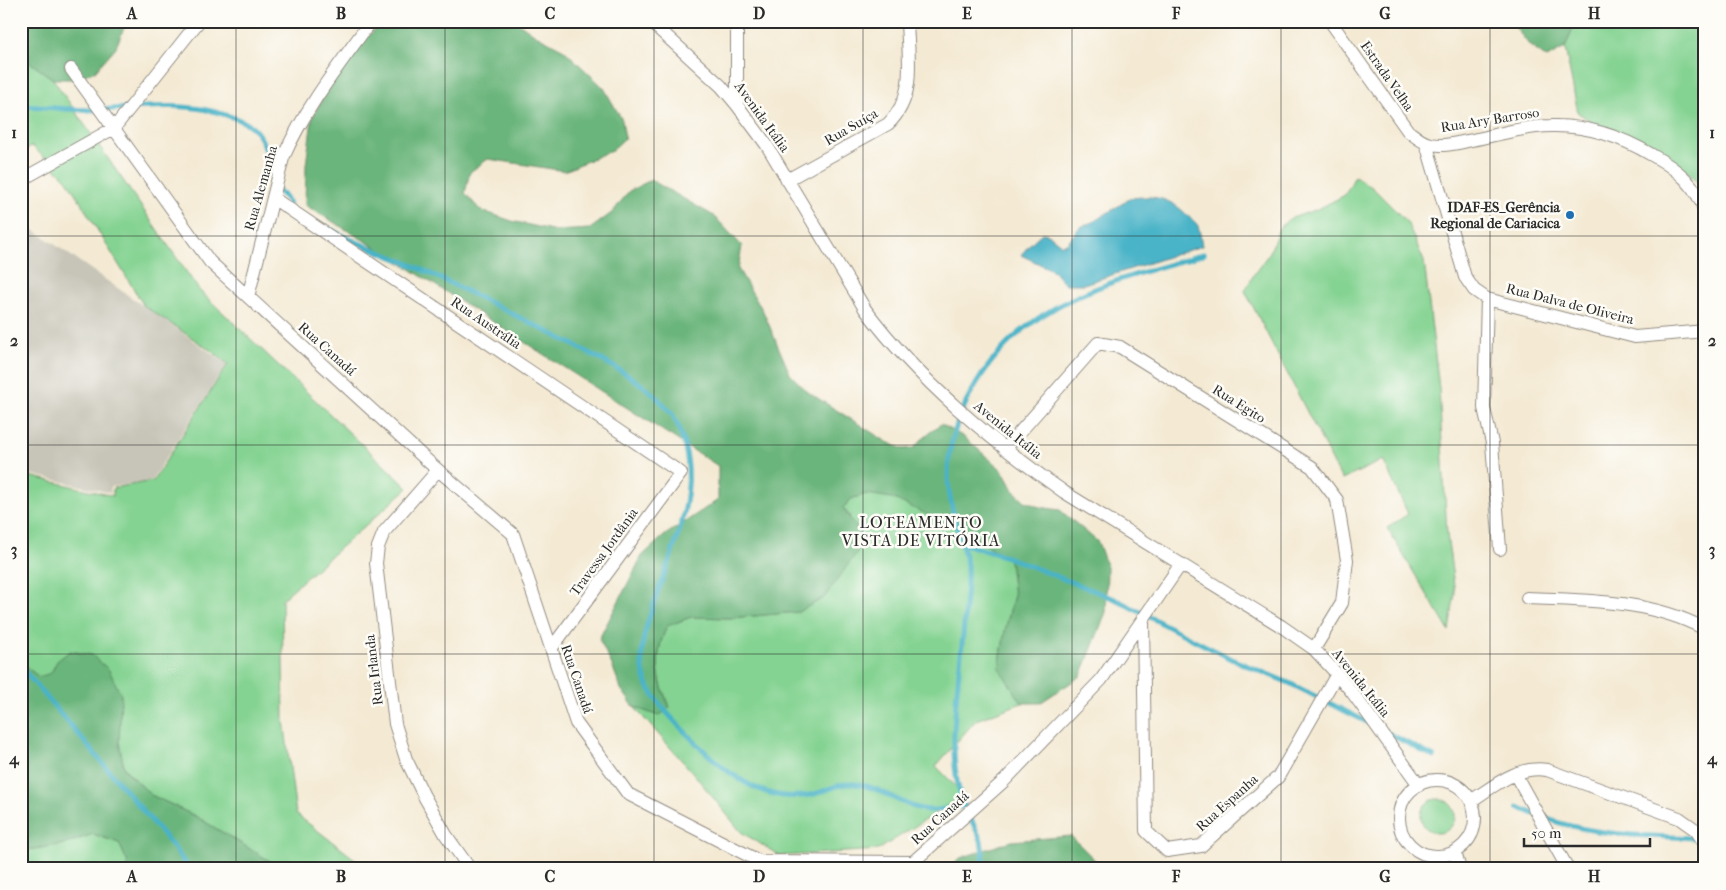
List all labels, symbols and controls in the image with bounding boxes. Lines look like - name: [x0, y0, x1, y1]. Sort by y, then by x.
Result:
- text: A: [126, 4, 138, 23]
- text: B: [336, 4, 346, 23]
- text: C: [545, 4, 556, 23]
- text: D: [753, 4, 765, 23]
- text: E: [962, 4, 972, 23]
- text: F: [1171, 4, 1181, 23]
- text: G: [1379, 4, 1391, 23]
- text: H: [1588, 4, 1601, 23]
- street label: Estrada Velha: [1357, 38, 1418, 115]
- street label: Avenida Itália: [730, 78, 794, 156]
- street label: Rua Ary Barroso: [1439, 104, 1541, 136]
- street label: Rua Suíça: [821, 105, 881, 149]
- text: 1: [11, 123, 17, 142]
- text: 1: [1709, 123, 1715, 142]
- street label: Rua Alemanha: [241, 143, 281, 232]
- place label: IDAF-ES_Gerência Regional de Cariacica: [1430, 199, 1561, 232]
- marker: IDAF-ES_Gerência Regional de Cariacica: [1564, 209, 1576, 221]
- street label: Rua Dalva de Oliveira: [1504, 280, 1636, 328]
- street label: Rua Austrália: [448, 293, 525, 353]
- street label: Rua Canadá: [295, 319, 360, 380]
- text: 2: [10, 331, 18, 350]
- text: 2: [1708, 331, 1716, 350]
- street label: Rua Egito: [1209, 381, 1269, 427]
- street label: Avenida Itália: [970, 397, 1046, 463]
- street label: Travessa Jordânia: [566, 504, 642, 599]
- district label: LOTEAMENTO VISTA DE VITÓRIA: [841, 513, 1000, 550]
- text: 3: [11, 540, 17, 560]
- text: 3: [1709, 540, 1715, 560]
- street label: Rua Irlanda: [361, 633, 387, 706]
- street label: Rua Canadá: [557, 642, 597, 716]
- street label: Avenida Itália: [1328, 645, 1394, 721]
- text: 4: [8, 749, 20, 769]
- text: 4: [1706, 749, 1718, 769]
- street label: Rua Espanha: [1192, 770, 1262, 835]
- street label: Rua Canadá: [908, 787, 973, 848]
- scale bar: [1524, 815, 1650, 847]
- text: 50 m: [1531, 824, 1562, 842]
- text: A: [126, 867, 138, 886]
- text: B: [336, 867, 346, 886]
- text: C: [545, 867, 556, 886]
- text: D: [753, 867, 765, 886]
- text: E: [962, 867, 972, 886]
- text: F: [1171, 867, 1181, 886]
- text: G: [1379, 867, 1391, 886]
- text: H: [1588, 867, 1601, 886]

